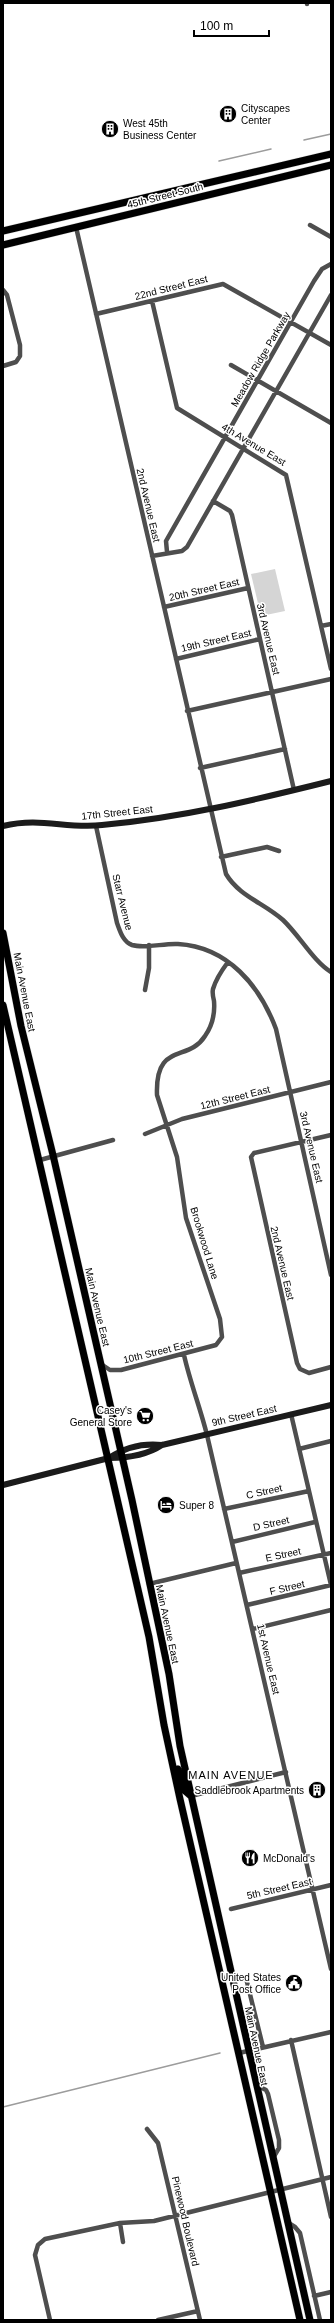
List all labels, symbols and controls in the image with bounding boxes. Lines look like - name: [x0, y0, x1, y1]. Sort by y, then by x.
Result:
- scale bar: [194, 12, 269, 38]
- text: 100 m: [200, 19, 233, 33]
- place label: Cityscapes Center: [241, 103, 290, 126]
- building icon: Cityscapes Center: [218, 104, 238, 124]
- place label: West 45th Business Center: [123, 118, 197, 141]
- building icon: West 45th Business Center: [100, 119, 120, 139]
- street label: 45th Street South: [126, 181, 204, 210]
- street label: 22nd Street East: [134, 273, 209, 302]
- street label: Meadow Ridge Parkway: [229, 310, 292, 409]
- street label: 4th Avenue East: [220, 421, 288, 468]
- street label: 2nd Avenue East: [135, 467, 162, 543]
- street label: 20th Street East: [168, 576, 240, 603]
- street label: 3rd Avenue East: [255, 602, 282, 676]
- street label: 19th Street East: [180, 627, 252, 654]
- street label: 17th Street East: [81, 803, 154, 822]
- street label: Starr Avenue: [110, 873, 135, 932]
- street label: Main Avenue East: [11, 952, 38, 1033]
- street label: 12th Street East: [199, 1083, 271, 1111]
- street label: 3rd Avenue East: [298, 1110, 325, 1184]
- street label: Brookwood Lane: [188, 1206, 221, 1281]
- street label: 2nd Avenue East: [269, 1225, 296, 1301]
- street label: Main Avenue East: [83, 1267, 112, 1348]
- street label: 10th Street East: [122, 1337, 194, 1365]
- street label: 9th Street East: [211, 1403, 278, 1428]
- place label: Casey's General Store: [70, 1405, 132, 1428]
- supermarket icon: Casey's General Store: [135, 1406, 155, 1426]
- street label: C Street: [245, 1482, 283, 1501]
- hotel icon: Super 8: [156, 1495, 176, 1515]
- place label: Super 8: [179, 1500, 214, 1511]
- street label: D Street: [252, 1514, 290, 1533]
- street label: E Street: [264, 1545, 302, 1564]
- street label: F Street: [269, 1578, 306, 1597]
- street label: Main Avenue East: [154, 1584, 181, 1665]
- street label: 1st Avenue East: [255, 1623, 282, 1696]
- district label: MAIN AVENUE: [188, 1769, 274, 1781]
- building icon: Saddlebrook Apartments: [307, 1780, 327, 1800]
- place label: Saddlebrook Apartments: [194, 1785, 304, 1796]
- restaurant icon: McDonald's: [240, 1848, 260, 1868]
- place label: McDonald's: [263, 1853, 315, 1864]
- street label: 5th Street East: [246, 1876, 313, 1901]
- place label: United States Post Office: [221, 1972, 281, 1995]
- public building icon: United States Post Office: [284, 1973, 304, 1993]
- street label: Main Avenue East: [243, 2006, 270, 2087]
- street label: Pinewood Boulevard: [170, 2175, 201, 2267]

